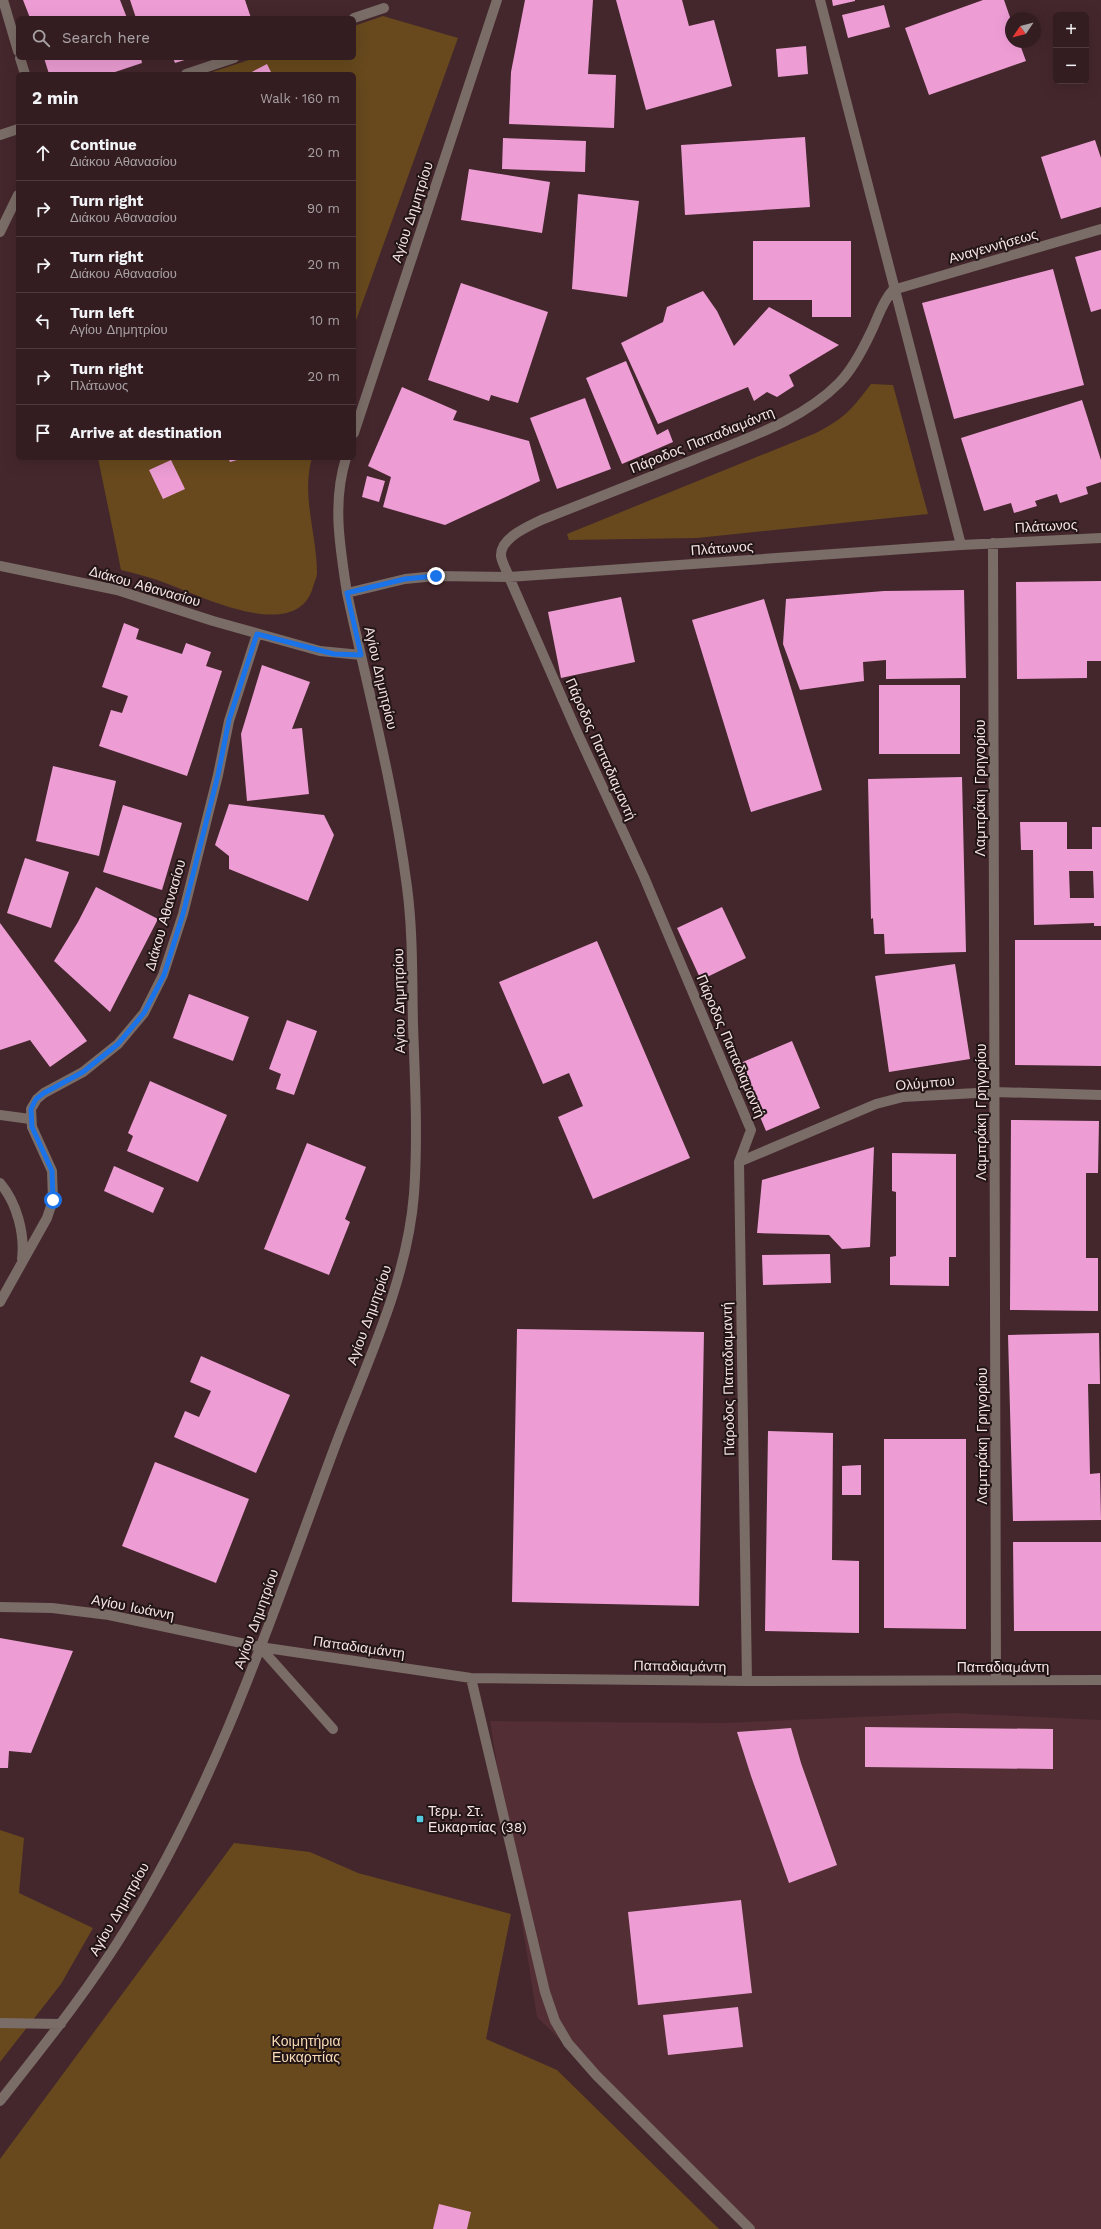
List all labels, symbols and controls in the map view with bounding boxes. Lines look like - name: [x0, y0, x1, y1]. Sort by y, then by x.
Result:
- north arrow: [1005, 12, 1041, 48]
- map controls: [1053, 12, 1089, 84]
- button: +: [1053, 12, 1089, 48]
- search box: [16, 16, 356, 60]
- icon: search: [30, 27, 52, 49]
- text: Search here: [62, 29, 150, 47]
- button: −: [1053, 48, 1089, 84]
- text: 2 min: [32, 88, 78, 108]
- text: Walk · 160 m: [260, 91, 340, 106]
- text: Continue: [70, 136, 137, 154]
- icon: ahead: [32, 142, 54, 164]
- text: 20 m: [308, 145, 340, 160]
- text: Διάκου Αθανασίου: [70, 154, 177, 169]
- street label: Αγίου Δημητρίου: [388, 160, 436, 264]
- text: Turn right: [70, 192, 143, 210]
- icon: right: [32, 198, 54, 220]
- text: 90 m: [307, 201, 340, 216]
- text: Διάκου Αθανασίου: [70, 210, 177, 225]
- street label: Αναγεννήσεως: [947, 226, 1040, 266]
- text: Turn right: [70, 248, 143, 266]
- icon: right: [32, 254, 54, 276]
- text: 20 m: [308, 257, 340, 272]
- text: Διάκου Αθανασίου: [70, 266, 177, 281]
- text: Turn left: [70, 304, 134, 322]
- icon: left: [32, 310, 54, 332]
- text: 10 m: [310, 313, 340, 328]
- text: Αγίου Δημητρίου: [70, 322, 168, 337]
- text: Turn right: [70, 360, 143, 378]
- icon: right: [32, 366, 54, 388]
- text: 20 m: [308, 369, 340, 384]
- text: Πλάτωνος: [70, 378, 128, 393]
- street label: Πάροδος Παπαδιαμάντη: [628, 404, 776, 476]
- icon: arrive: [32, 422, 54, 444]
- text: Arrive at destination: [70, 424, 222, 442]
- street label: Πλάτωνος: [1014, 516, 1078, 536]
- street label: Πλάτωνος: [690, 538, 754, 558]
- street label: Διάκου Αθανασίου: [87, 562, 203, 610]
- route end: [427, 567, 445, 585]
- street label: Αγίου Δημητρίου: [361, 625, 401, 731]
- street label: Πάροδος Παπαδιαμαντή: [562, 676, 640, 822]
- street label: Λαμπράκη Γρηγορίου: [972, 720, 988, 856]
- street label: Διάκου Αθανασίου: [141, 857, 189, 973]
- street label: Αγίου Δημητρίου: [390, 948, 408, 1054]
- street label: Πάροδος Παπαδιαμαντή: [694, 972, 768, 1120]
- street label: Λαμπράκη Γρηγορίου: [973, 1044, 989, 1180]
- street label: Ολύμπου: [895, 1072, 955, 1094]
- route start: [44, 1191, 62, 1209]
- street label: Αγίου Δημητρίου: [344, 1263, 394, 1367]
- street label: Πάροδος Παπαδιαμαντή: [719, 1302, 737, 1456]
- street label: Λαμπράκη Γρηγορίου: [974, 1368, 990, 1504]
- street label: Αγίου Δημητρίου: [231, 1567, 281, 1671]
- street label: Αγίου Ιωάννη: [90, 1591, 176, 1623]
- street label: Παπαδιαμάντη: [312, 1633, 406, 1661]
- street label: Παπαδιαμάντη: [634, 1657, 726, 1675]
- street label: Παπαδιαμάντη: [957, 1659, 1049, 1675]
- place label: Τερμ. Στ. Ευκαρπίας (38): [428, 1803, 527, 1835]
- marker: Τερμ. Στ. Ευκαρπίας (38): [415, 1814, 425, 1824]
- street label: Αγίου Δημητρίου: [86, 1859, 152, 1959]
- park label: Κοιμητήρια Ευκαρπίας: [271, 2033, 341, 2065]

